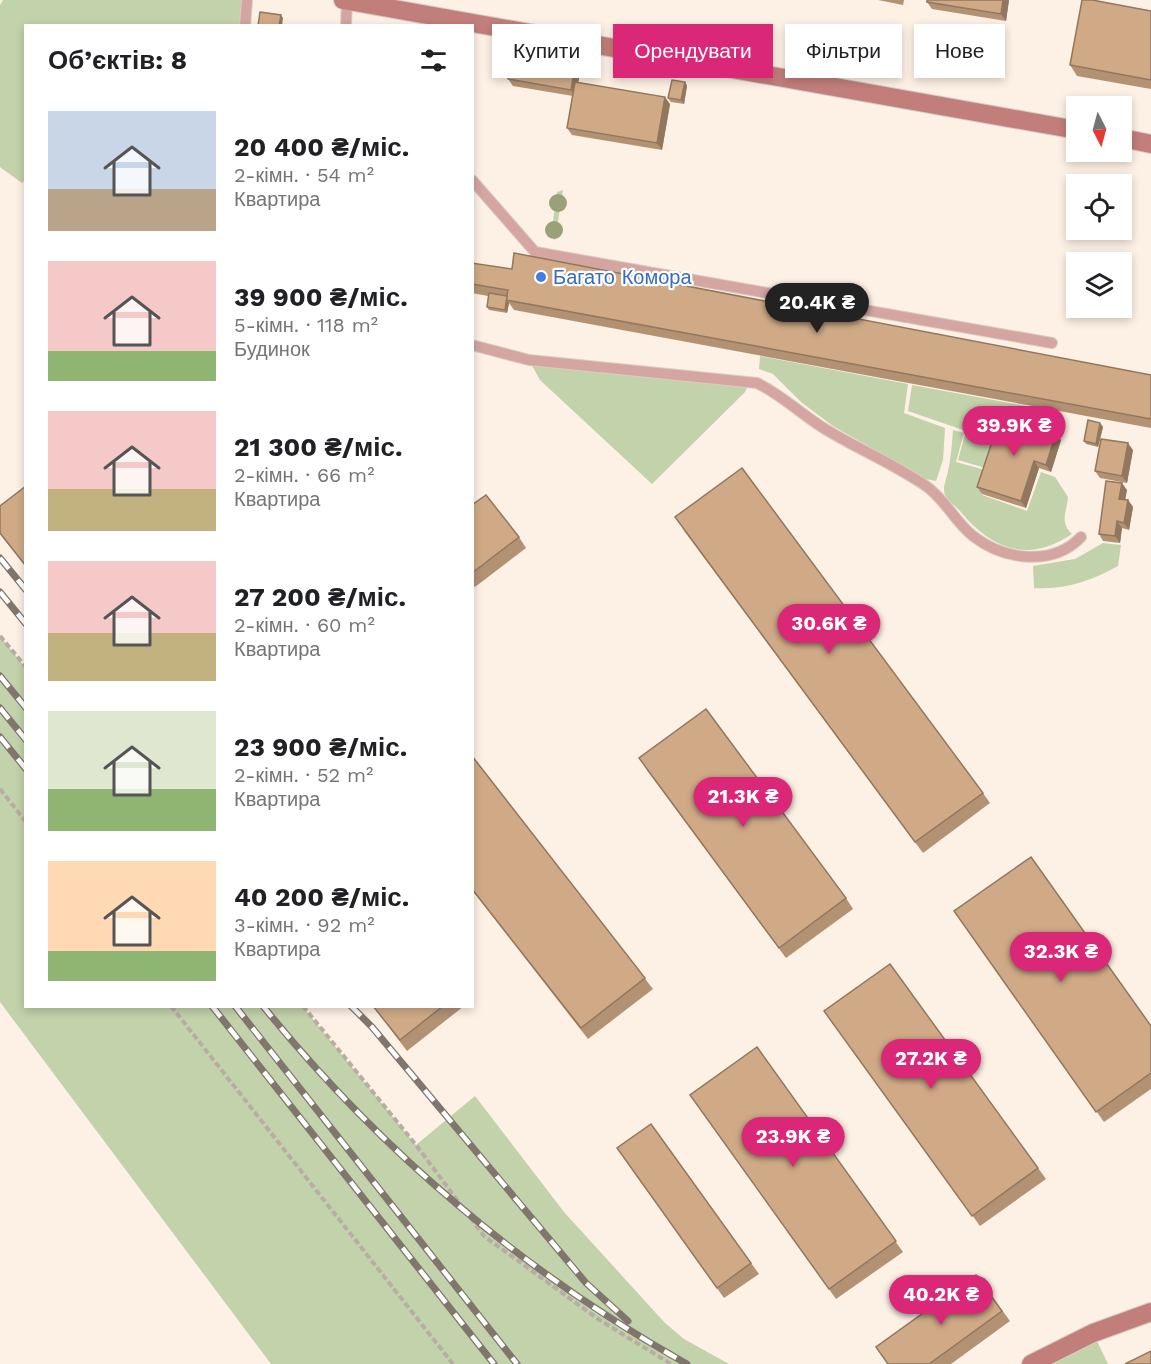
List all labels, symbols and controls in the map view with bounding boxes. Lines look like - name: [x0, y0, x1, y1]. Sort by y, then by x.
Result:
- chip: Купити: [492, 24, 601, 78]
- chip: Орендувати: [613, 24, 773, 78]
- chip: Фільтри: [785, 24, 902, 78]
- chip: Нове: [914, 24, 1005, 78]
- icon: filters: [417, 44, 450, 77]
- text: Об’єктів: 8: [48, 45, 187, 75]
- north arrow: [1066, 96, 1132, 162]
- map controls: [1066, 96, 1132, 318]
- text: 20 400 ₴/міс.: [234, 132, 409, 162]
- icon: home: [96, 135, 168, 207]
- text: 2-кімн. · 54 m²: [234, 163, 374, 187]
- button: locate: [1066, 174, 1132, 240]
- text: Квартира: [234, 187, 320, 211]
- button: layers: [1066, 252, 1132, 318]
- place label: Багато Комора: [553, 265, 692, 289]
- marker: Багато Комора: [534, 270, 548, 284]
- text: 39 900 ₴/міс.: [234, 282, 408, 312]
- pin: 20.4K ₴: [762, 283, 872, 334]
- icon: home: [96, 285, 168, 357]
- text: 20.4K ₴: [779, 290, 855, 314]
- text: 5-кімн. · 118 m²: [234, 313, 378, 337]
- text: Будинок: [234, 337, 310, 361]
- pin: 39.9K ₴: [959, 406, 1069, 457]
- text: 39.9K ₴: [976, 413, 1052, 437]
- text: 21 300 ₴/міс.: [234, 432, 402, 462]
- icon: home: [96, 435, 168, 507]
- text: 2-кімн. · 66 m²: [234, 463, 374, 487]
- text: Квартира: [234, 487, 320, 511]
- text: 27 200 ₴/міс.: [234, 582, 406, 612]
- icon: home: [96, 585, 168, 657]
- pin: 30.6K ₴: [774, 604, 884, 655]
- text: 30.6K ₴: [791, 611, 867, 635]
- text: 2-кімн. · 60 m²: [234, 613, 375, 637]
- text: Квартира: [234, 637, 320, 661]
- text: 23 900 ₴/міс.: [234, 732, 407, 762]
- icon: home: [96, 735, 168, 807]
- text: 2-кімн. · 52 m²: [234, 763, 373, 787]
- pin: 21.3K ₴: [688, 777, 798, 828]
- text: 21.3K ₴: [707, 784, 779, 808]
- text: Квартира: [234, 787, 320, 811]
- text: 40 200 ₴/міс.: [234, 882, 409, 912]
- icon: home: [96, 885, 168, 957]
- text: 3-кімн. · 92 m²: [234, 913, 375, 937]
- pin: 32.3K ₴: [1006, 932, 1116, 983]
- text: Квартира: [234, 937, 320, 961]
- text: 32.3K ₴: [1024, 939, 1098, 963]
- pin: 27.2K ₴: [876, 1039, 986, 1090]
- text: 27.2K ₴: [895, 1046, 967, 1070]
- pin: 23.9K ₴: [738, 1117, 848, 1168]
- text: 23.9K ₴: [756, 1124, 830, 1148]
- pin: 40.2K ₴: [886, 1275, 996, 1326]
- text: 40.2K ₴: [903, 1282, 979, 1306]

